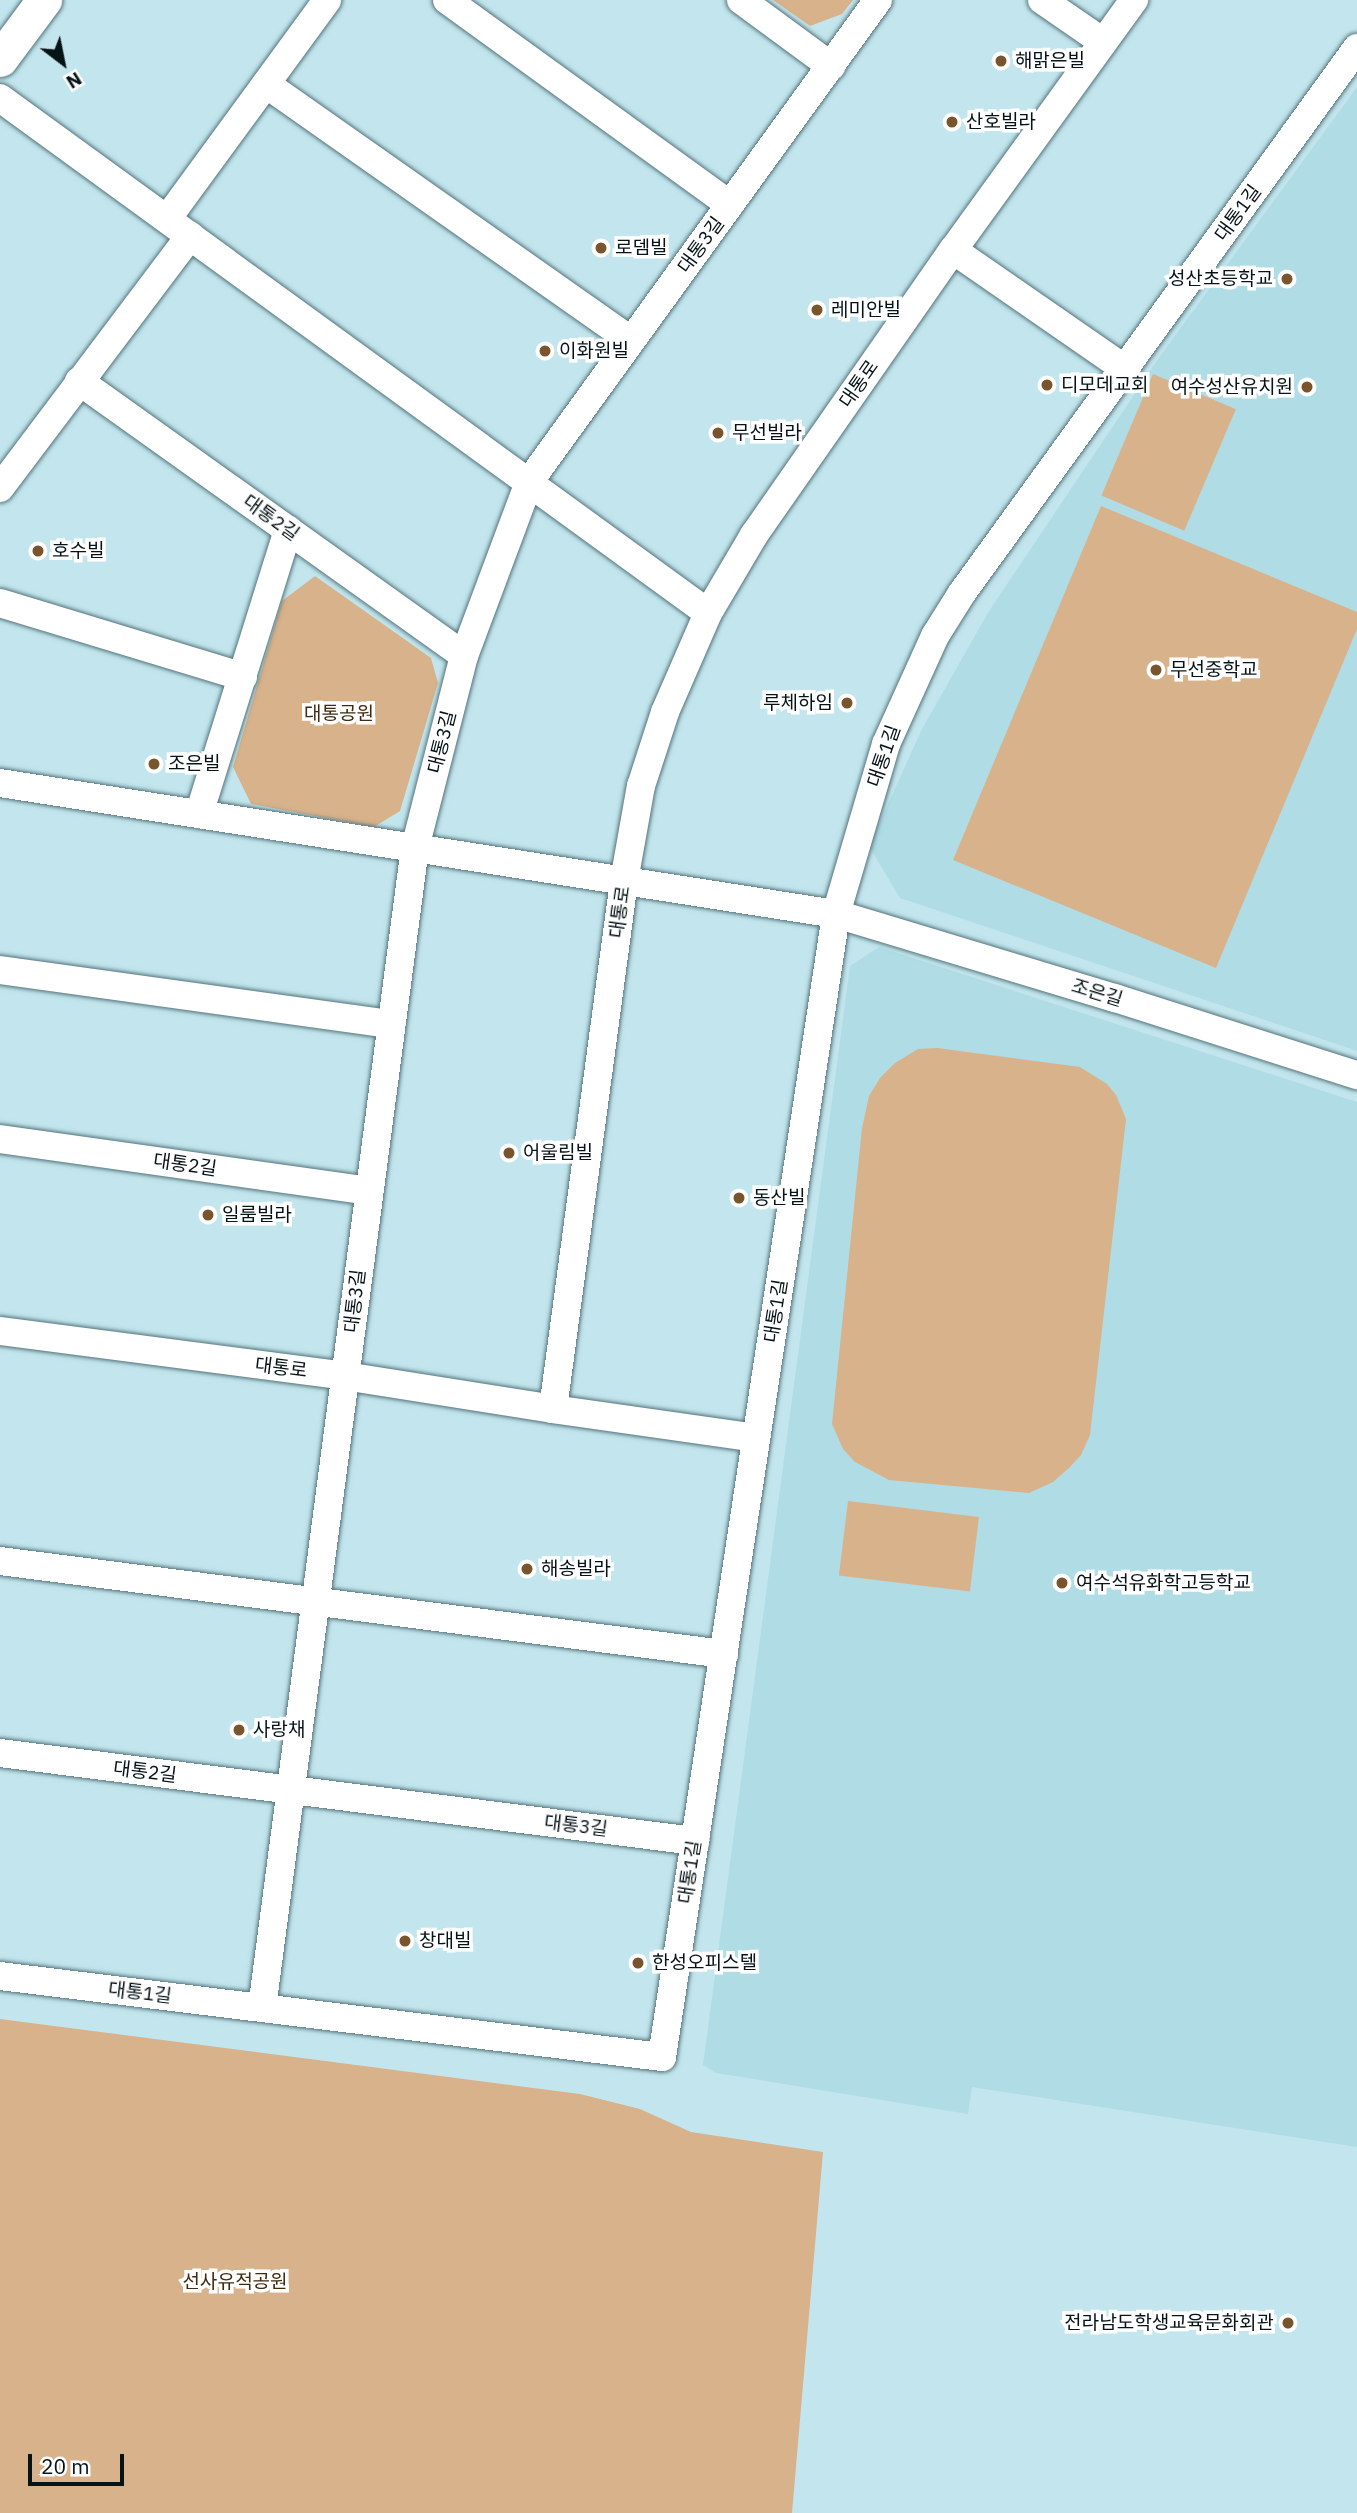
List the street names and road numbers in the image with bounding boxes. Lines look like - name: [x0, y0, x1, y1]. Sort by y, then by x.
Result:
- street label: 대통1길: [1210, 180, 1266, 246]
- street label: 대통3길: [673, 212, 729, 278]
- street label: 대통로: [835, 356, 883, 412]
- street label: 대통2길: [238, 490, 304, 546]
- street label: 대통3길: [423, 708, 461, 776]
- street label: 대통1길: [863, 722, 905, 790]
- street label: 대통로: [605, 884, 635, 940]
- street label: 조은길: [1069, 974, 1125, 1012]
- street label: 대통2길: [152, 1149, 218, 1181]
- street label: 대통3길: [340, 1268, 370, 1334]
- street label: 대통1길: [760, 1278, 792, 1344]
- street label: 대통로: [254, 1353, 308, 1383]
- street label: 대통2길: [112, 1757, 178, 1787]
- street label: 대통3길: [543, 1811, 609, 1841]
- street label: 대통1길: [674, 1839, 706, 1905]
- street label: 대통1길: [107, 1978, 173, 2008]

